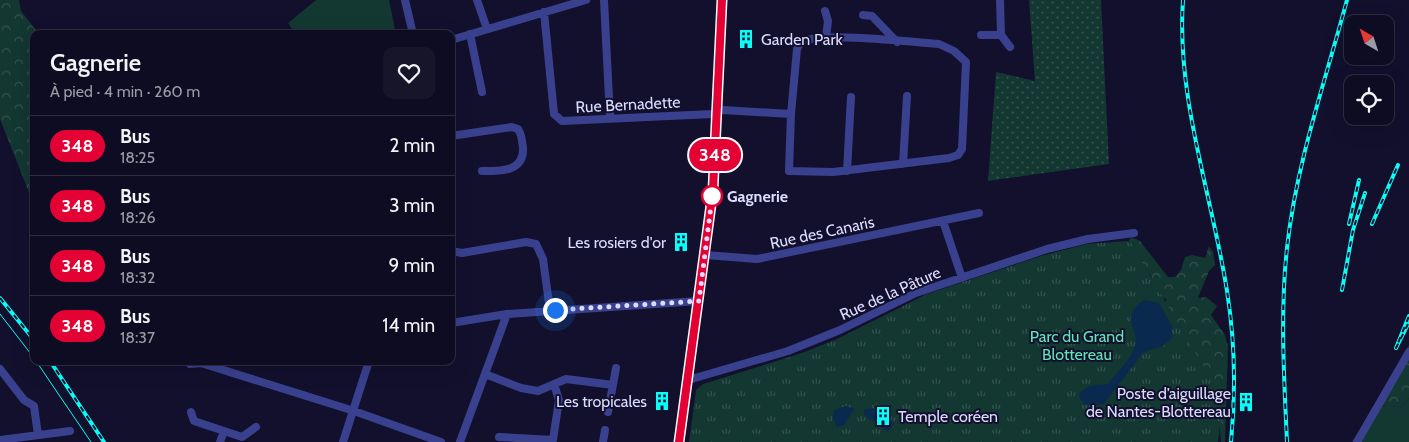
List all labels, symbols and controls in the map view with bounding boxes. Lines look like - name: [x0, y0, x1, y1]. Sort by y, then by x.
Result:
- north arrow: [1344, 15, 1394, 65]
- map controls: [1344, 15, 1394, 125]
- building icon: Garden Park: [735, 28, 757, 50]
- place label: Garden Park: [761, 30, 844, 49]
- button: heart: [383, 47, 435, 99]
- text: Gagnerie: [50, 48, 141, 77]
- button: locate: [1344, 75, 1394, 125]
- text: À pied · 4 min · 260 m: [50, 82, 200, 101]
- street label: Rue Bernadette: [575, 92, 681, 117]
- text: Bus: [120, 125, 150, 148]
- text: 2 min: [389, 134, 435, 157]
- text: 348: [62, 135, 93, 157]
- line badge: 348: [686, 139, 744, 171]
- text: 348: [699, 144, 731, 166]
- text: 18:25: [120, 148, 155, 167]
- text: Bus: [120, 185, 150, 208]
- marker: Gagnerie: [701, 185, 723, 207]
- place label: Gagnerie: [727, 187, 788, 206]
- text: 3 min: [389, 194, 435, 217]
- text: 348: [62, 195, 93, 217]
- text: 18:26: [120, 208, 156, 227]
- street label: Rue des Canaris: [768, 212, 876, 253]
- building icon: Les rosiers d'or: [670, 231, 692, 253]
- place label: Les rosiers d'or: [567, 233, 667, 252]
- text: Bus: [120, 245, 150, 268]
- text: 9 min: [389, 254, 435, 277]
- text: 348: [62, 255, 93, 277]
- street label: Rue de la Pâture: [837, 263, 944, 324]
- text: 18:32: [120, 268, 155, 287]
- your location: [543, 298, 568, 323]
- text: Bus: [120, 305, 150, 328]
- text: 14 min: [382, 314, 435, 337]
- text: 348: [62, 315, 93, 337]
- park label: Parc du Grand Blottereau: [1030, 327, 1124, 364]
- text: 18:37: [120, 328, 155, 347]
- place label: Poste d’aiguillage de Nantes-Blottereau: [1086, 384, 1231, 421]
- building icon: Les tropicales: [651, 390, 673, 412]
- building icon: Poste d’aiguillage de Nantes-Blottereau: [1235, 391, 1257, 413]
- place label: Les tropicales: [556, 392, 647, 411]
- building icon: Temple coréen: [872, 405, 894, 427]
- place label: Temple coréen: [898, 407, 998, 426]

